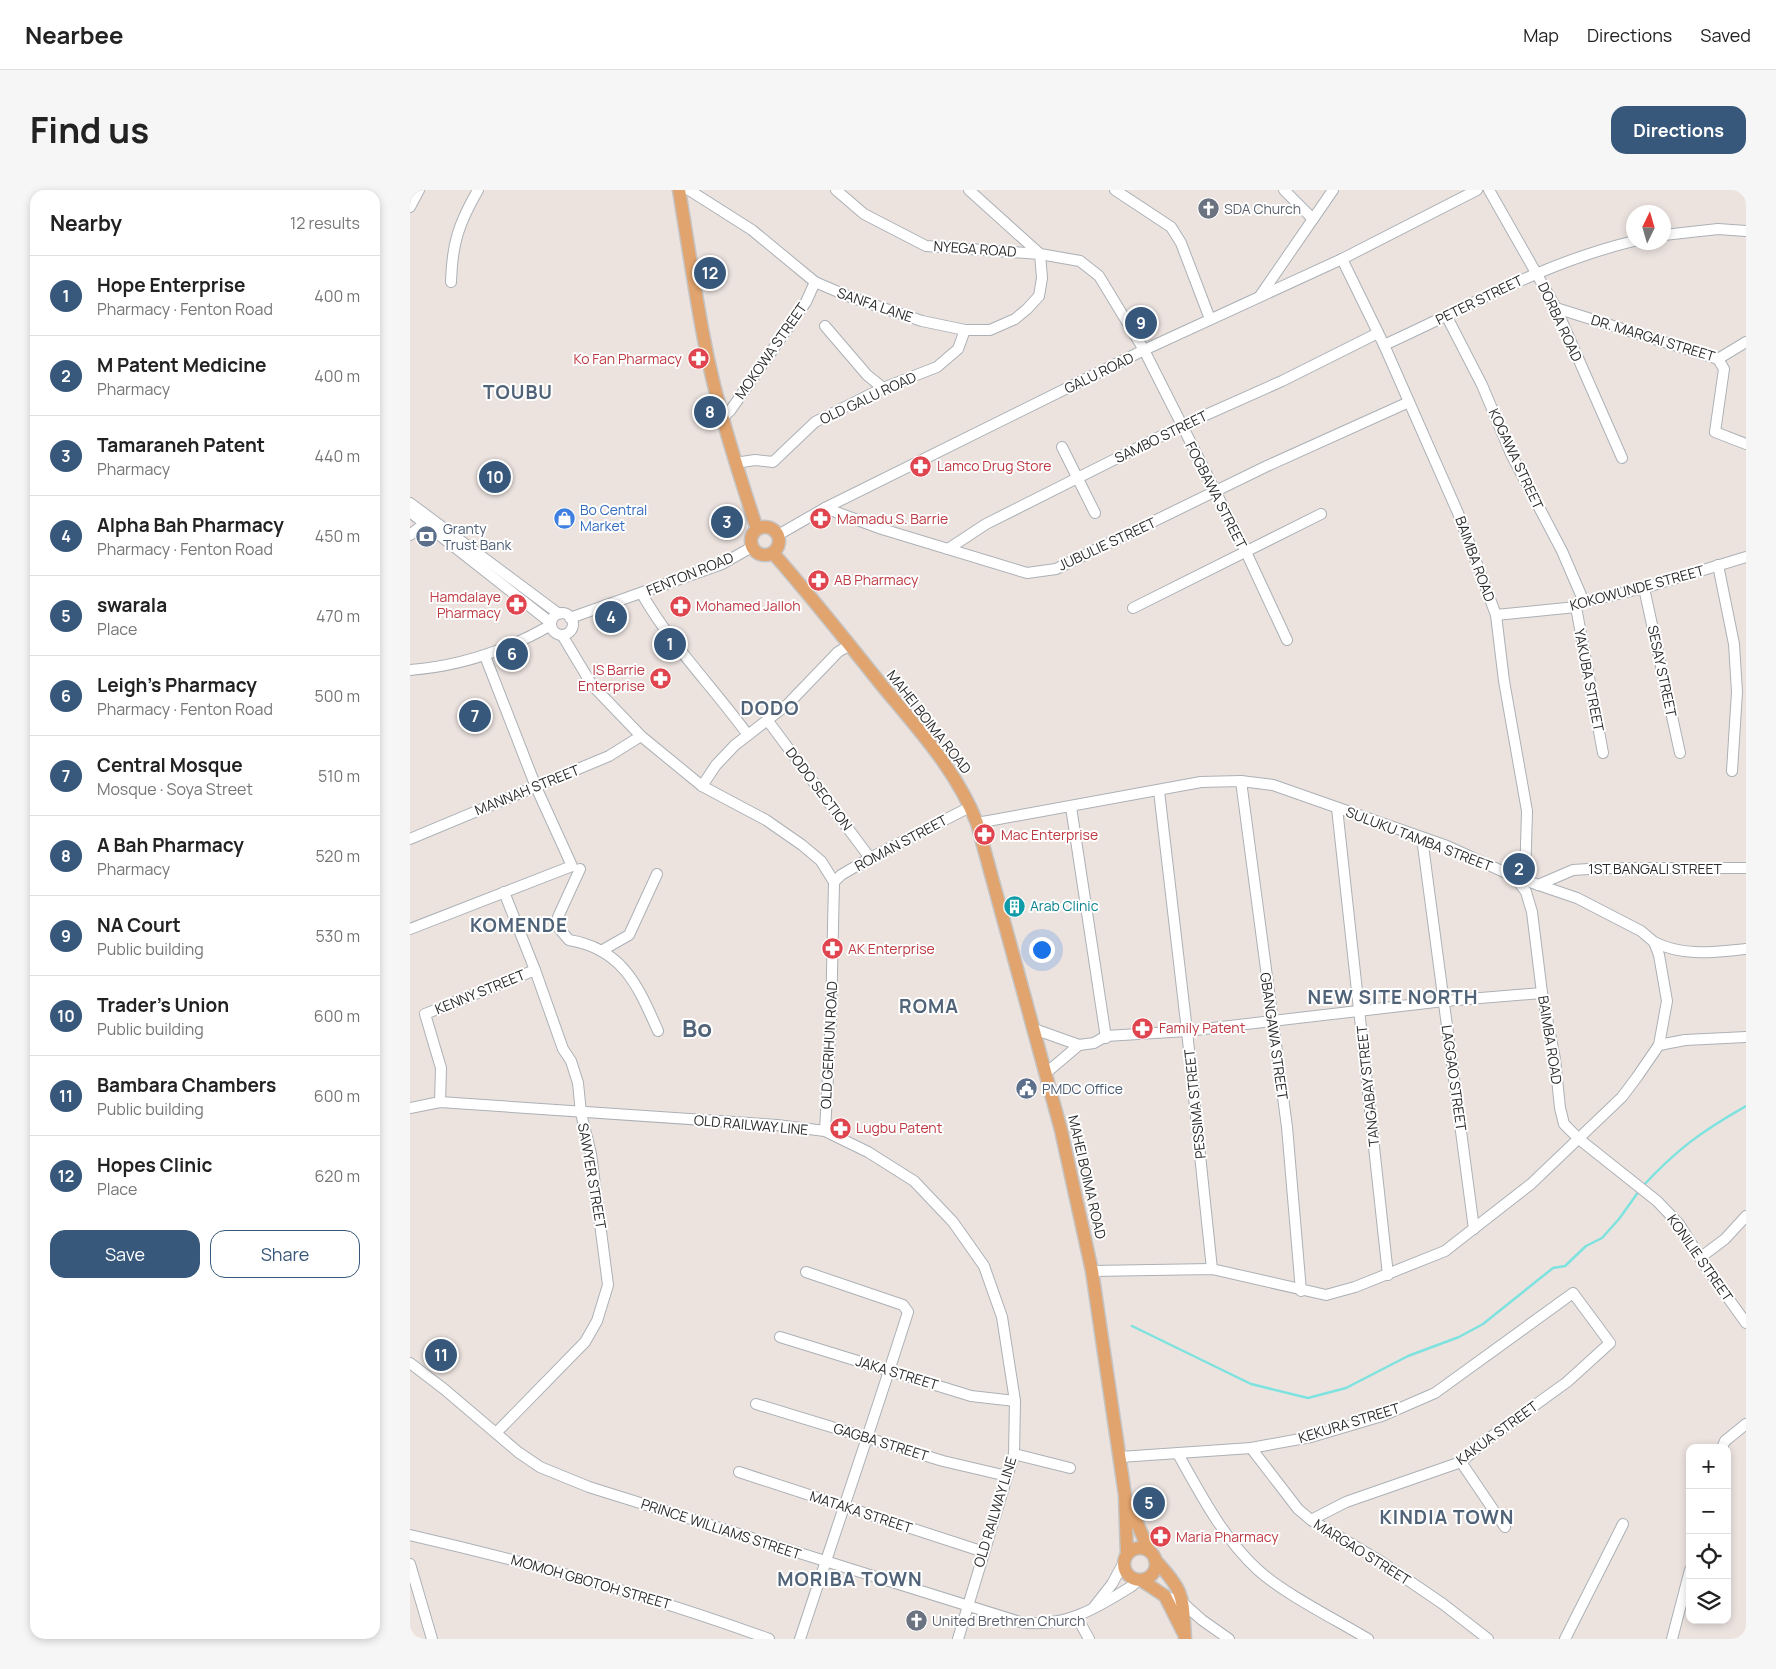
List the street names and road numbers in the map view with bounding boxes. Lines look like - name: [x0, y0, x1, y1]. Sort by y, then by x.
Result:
- street label: NYEGA ROAD: [933, 236, 1017, 261]
- street label: PETER STREET: [1432, 270, 1526, 329]
- street label: DORBA ROAD: [1534, 279, 1587, 365]
- street label: SANFA LANE: [835, 283, 916, 326]
- street label: MOKOWA STREET: [730, 298, 811, 403]
- street label: DR. MARGAI STREET: [1589, 310, 1718, 366]
- street label: GALU ROAD: [1061, 348, 1137, 398]
- street label: OLD GALU ROAD: [816, 367, 919, 428]
- street label: KOGAWA STREET: [1485, 405, 1548, 513]
- street label: SAMBO STREET: [1111, 406, 1211, 467]
- street label: FOGBAWA STREET: [1181, 438, 1252, 552]
- street label: JUBULIE STREET: [1055, 512, 1159, 575]
- street label: BAIMBA ROAD: [1451, 513, 1500, 604]
- street label: FENTON ROAD: [643, 547, 736, 600]
- street label: KOKOWUNDE STREET: [1568, 560, 1707, 615]
- street label: SESAY STREET: [1644, 623, 1682, 719]
- street label: YAKUBA STREET: [1570, 627, 1609, 733]
- street label: MAHEI BOIMA ROAD: [883, 666, 976, 777]
- street label: DODO SECTION: [782, 743, 857, 834]
- street label: MANNAH STREET: [472, 760, 583, 819]
- street label: SULUKU TAMBA STREET: [1343, 802, 1496, 875]
- street label: ROMAN STREET: [851, 810, 951, 875]
- street label: 1ST BANGALI STREET: [1588, 859, 1722, 878]
- street label: KENNY STREET: [432, 965, 528, 1018]
- street label: GBANGAWA STREET: [1256, 971, 1293, 1101]
- street label: OLD GERIHUN ROAD: [816, 980, 841, 1109]
- street label: BAIMBA ROAD: [1534, 994, 1567, 1086]
- street label: TANGABAY STREET: [1352, 1024, 1383, 1148]
- street label: LAGGAO STREET: [1438, 1024, 1471, 1133]
- street label: PESSIMA STREET: [1179, 1048, 1210, 1160]
- street label: OLD RAILWAY LINE: [693, 1110, 809, 1139]
- street label: MAHEI BOIMA ROAD: [1064, 1113, 1111, 1241]
- street label: SAWYER STREET: [574, 1122, 611, 1231]
- street label: KONILIE STREET: [1663, 1210, 1738, 1306]
- street label: JAKA STREET: [854, 1351, 941, 1394]
- street label: KAKUA STREET: [1452, 1396, 1542, 1469]
- street label: KEKURA STREET: [1296, 1398, 1402, 1447]
- street label: GAGBA STREET: [831, 1418, 932, 1465]
- street label: OLD RAILWAY LINE: [969, 1454, 1020, 1569]
- street label: MATAKA STREET: [807, 1486, 916, 1537]
- street label: PRINCE WILLIAMS STREET: [639, 1494, 804, 1564]
- street label: MARGAO STREET: [1310, 1514, 1415, 1589]
- street label: MOMOH GBOTOH STREET: [509, 1550, 674, 1614]

